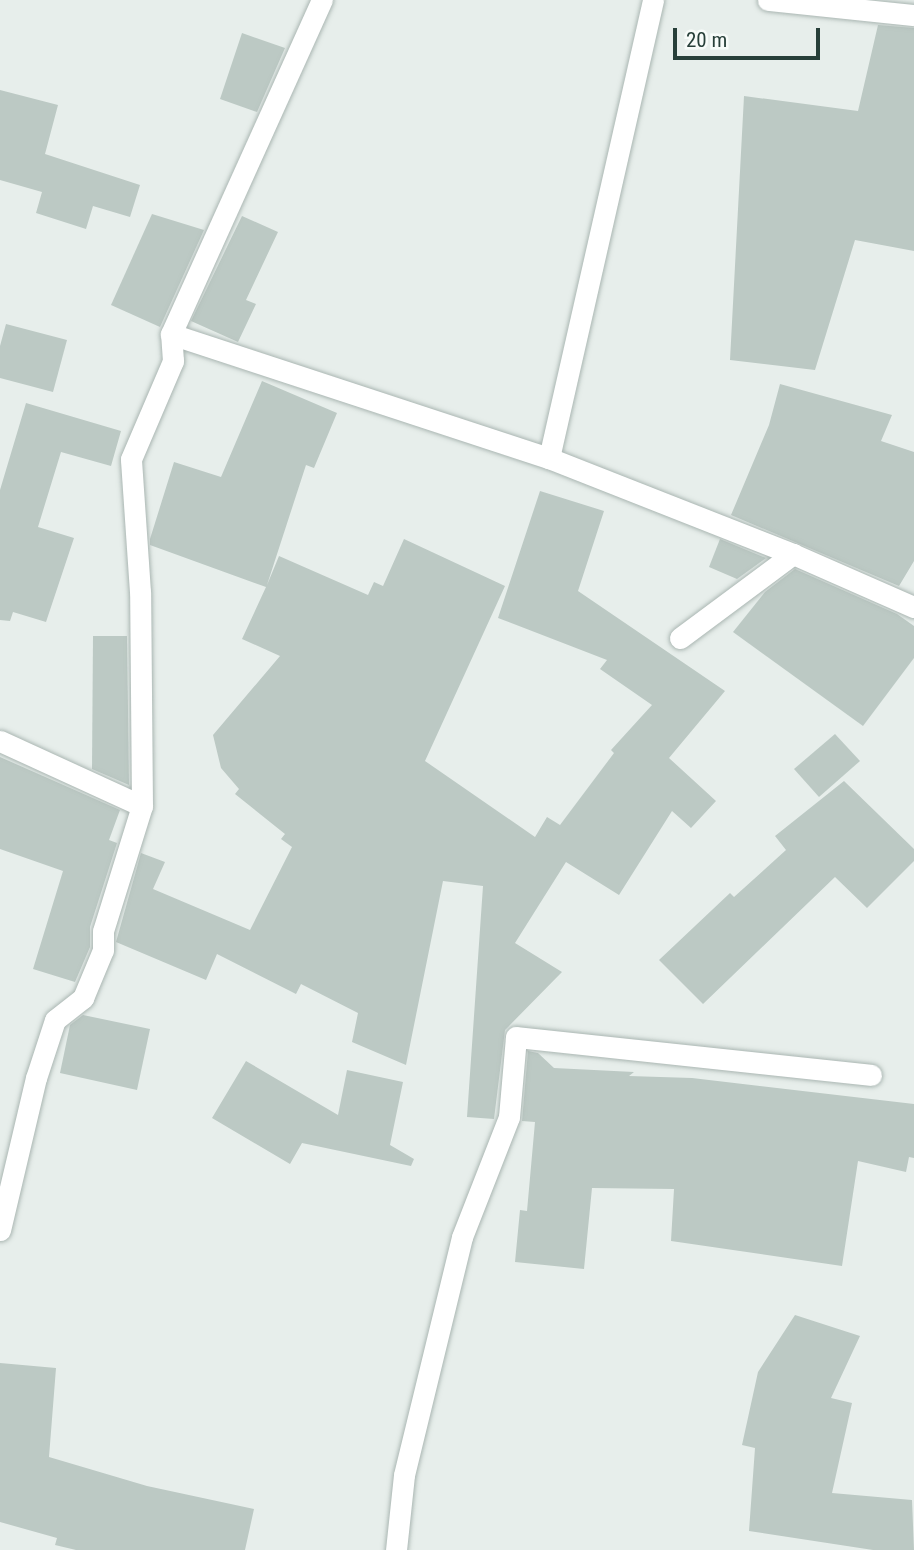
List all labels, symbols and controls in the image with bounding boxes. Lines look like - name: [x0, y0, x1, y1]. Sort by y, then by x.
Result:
- scale bar: [676, 14, 823, 58]
- text: 20 m: [686, 28, 727, 52]

